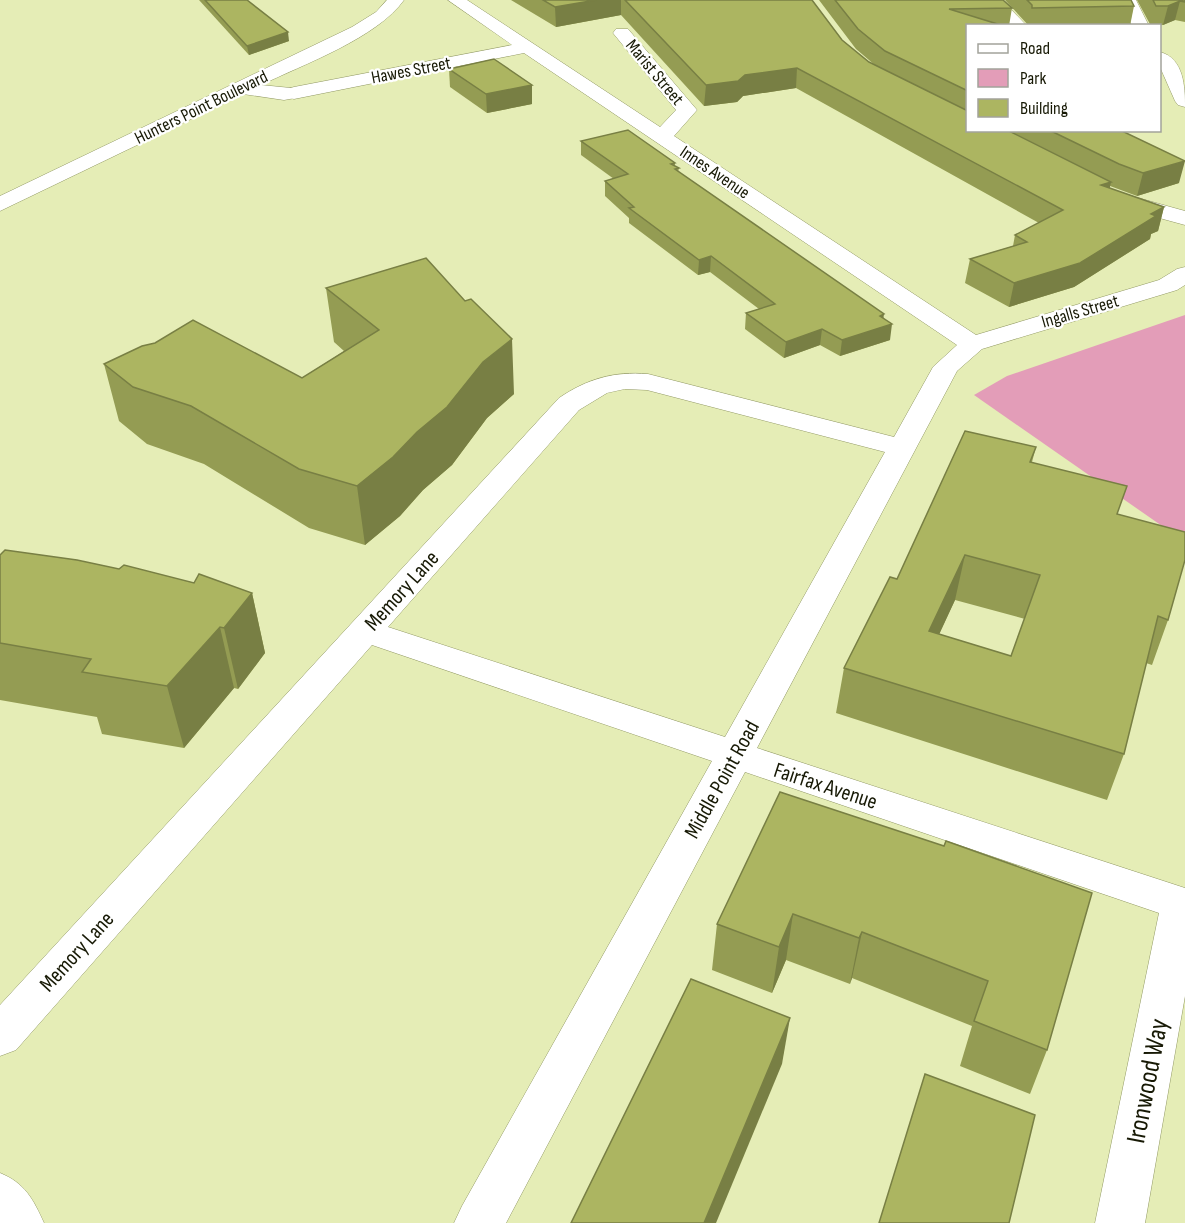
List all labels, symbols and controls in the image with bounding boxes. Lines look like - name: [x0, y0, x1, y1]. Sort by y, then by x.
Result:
- legend: [966, 24, 1161, 132]
- street label: Marist Street: [621, 35, 688, 110]
- text: Road: [1020, 38, 1050, 59]
- street label: Hawes Street: [370, 52, 453, 88]
- street label: Hunters Point Boulevard: [131, 66, 271, 149]
- text: Park: [1020, 68, 1046, 89]
- text: Building: [1020, 98, 1068, 119]
- street label: Innes Avenue: [676, 141, 754, 203]
- street label: Ingalls Street: [1039, 290, 1122, 332]
- street label: Memory Lane: [359, 545, 445, 637]
- street label: Middle Point Road: [679, 716, 766, 844]
- street label: Fairfax Avenue: [770, 757, 881, 816]
- street label: Memory Lane: [34, 906, 120, 998]
- street label: Ironwood Way: [1120, 1016, 1176, 1146]

